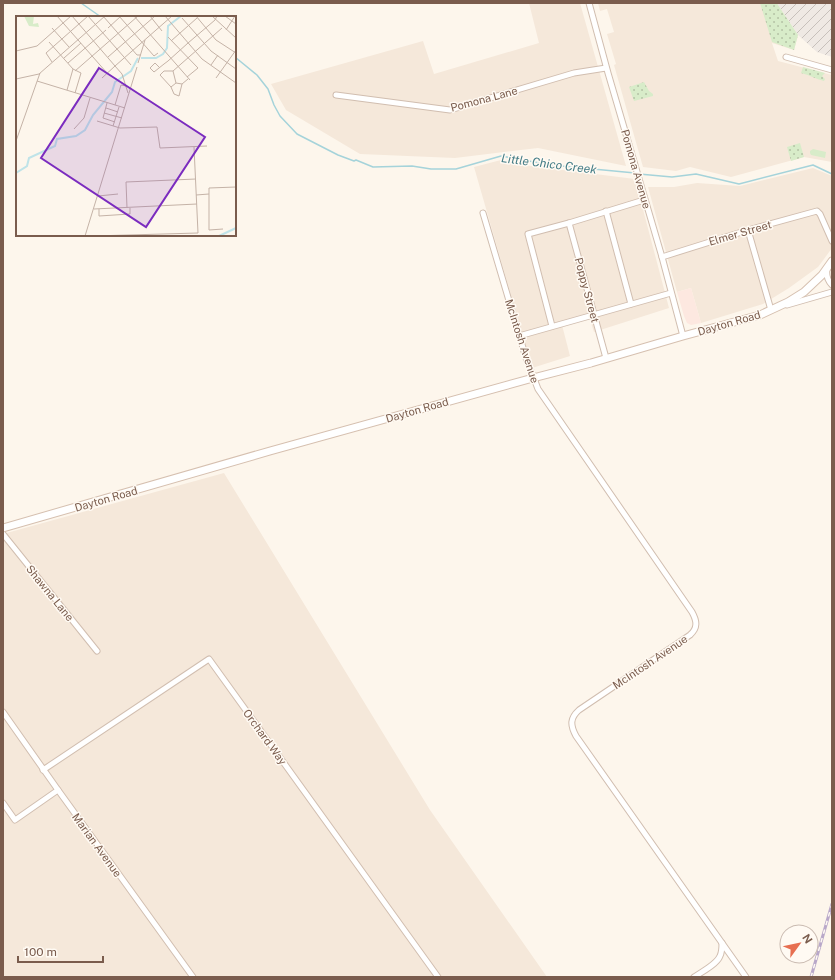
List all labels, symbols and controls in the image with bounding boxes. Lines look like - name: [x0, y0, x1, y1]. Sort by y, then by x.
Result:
- inset map: [16, 16, 236, 236]
- street label: Pomona Lane: [449, 84, 519, 114]
- street label: Pomona Avenue: [619, 128, 653, 210]
- water label: Little Chico Creek: [501, 151, 598, 177]
- street label: Elmer Street: [707, 218, 773, 248]
- street label: Poppy Street: [573, 256, 601, 324]
- street label: McIntosh Avenue: [503, 298, 541, 384]
- street label: Dayton Road: [696, 308, 762, 338]
- street label: Dayton Road: [384, 395, 450, 425]
- street label: Dayton Road: [73, 484, 139, 514]
- street label: Shawna Lane: [24, 563, 76, 623]
- street label: McIntosh Avenue: [610, 633, 690, 691]
- street label: Orchard Way: [241, 707, 289, 767]
- street label: Marian Avenue: [70, 811, 124, 879]
- north arrow: [779, 924, 819, 964]
- text: N: [800, 932, 815, 945]
- scale bar: [18, 938, 103, 964]
- text: 100 m: [24, 945, 57, 959]

